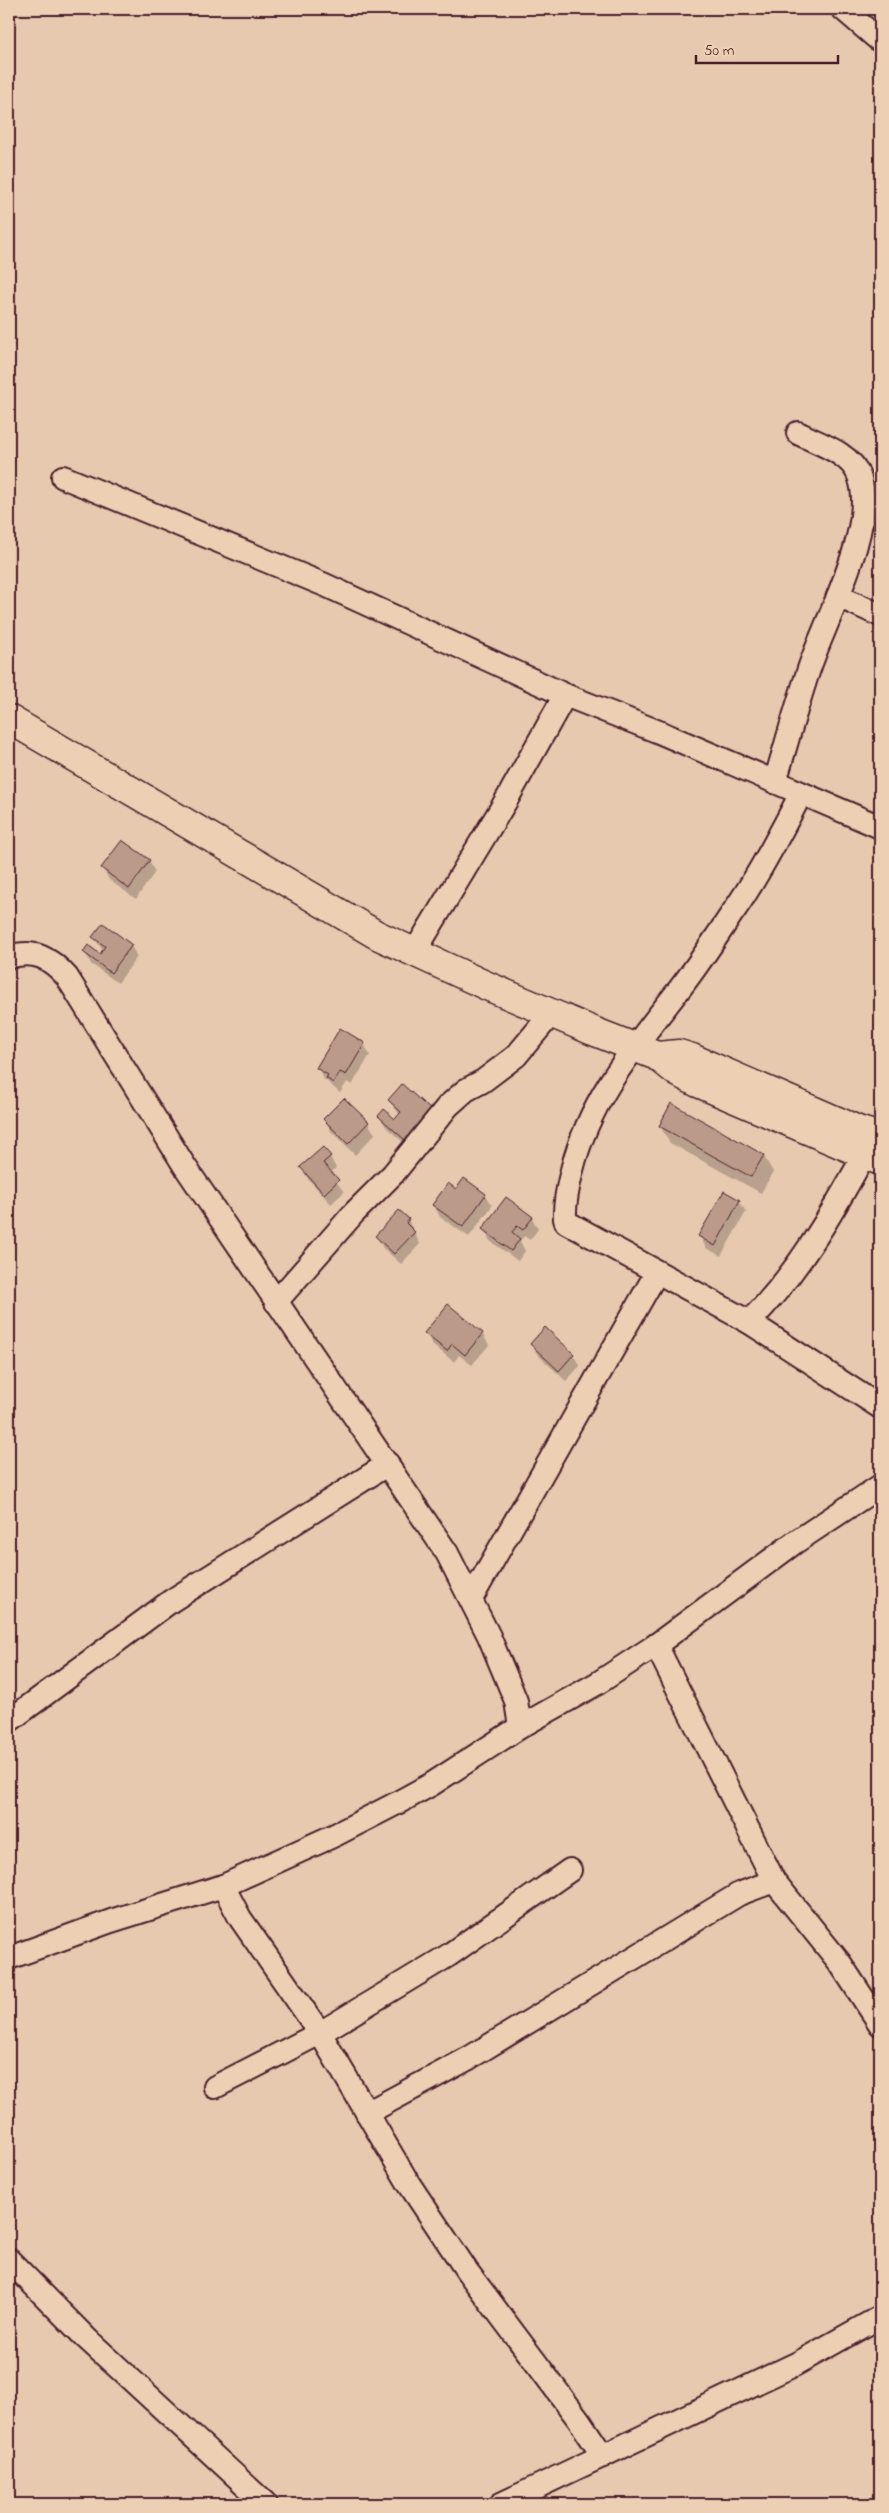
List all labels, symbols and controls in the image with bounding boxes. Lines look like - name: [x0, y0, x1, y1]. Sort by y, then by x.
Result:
- scale bar: [696, 32, 839, 64]
- text: 50 m: [704, 40, 735, 62]

